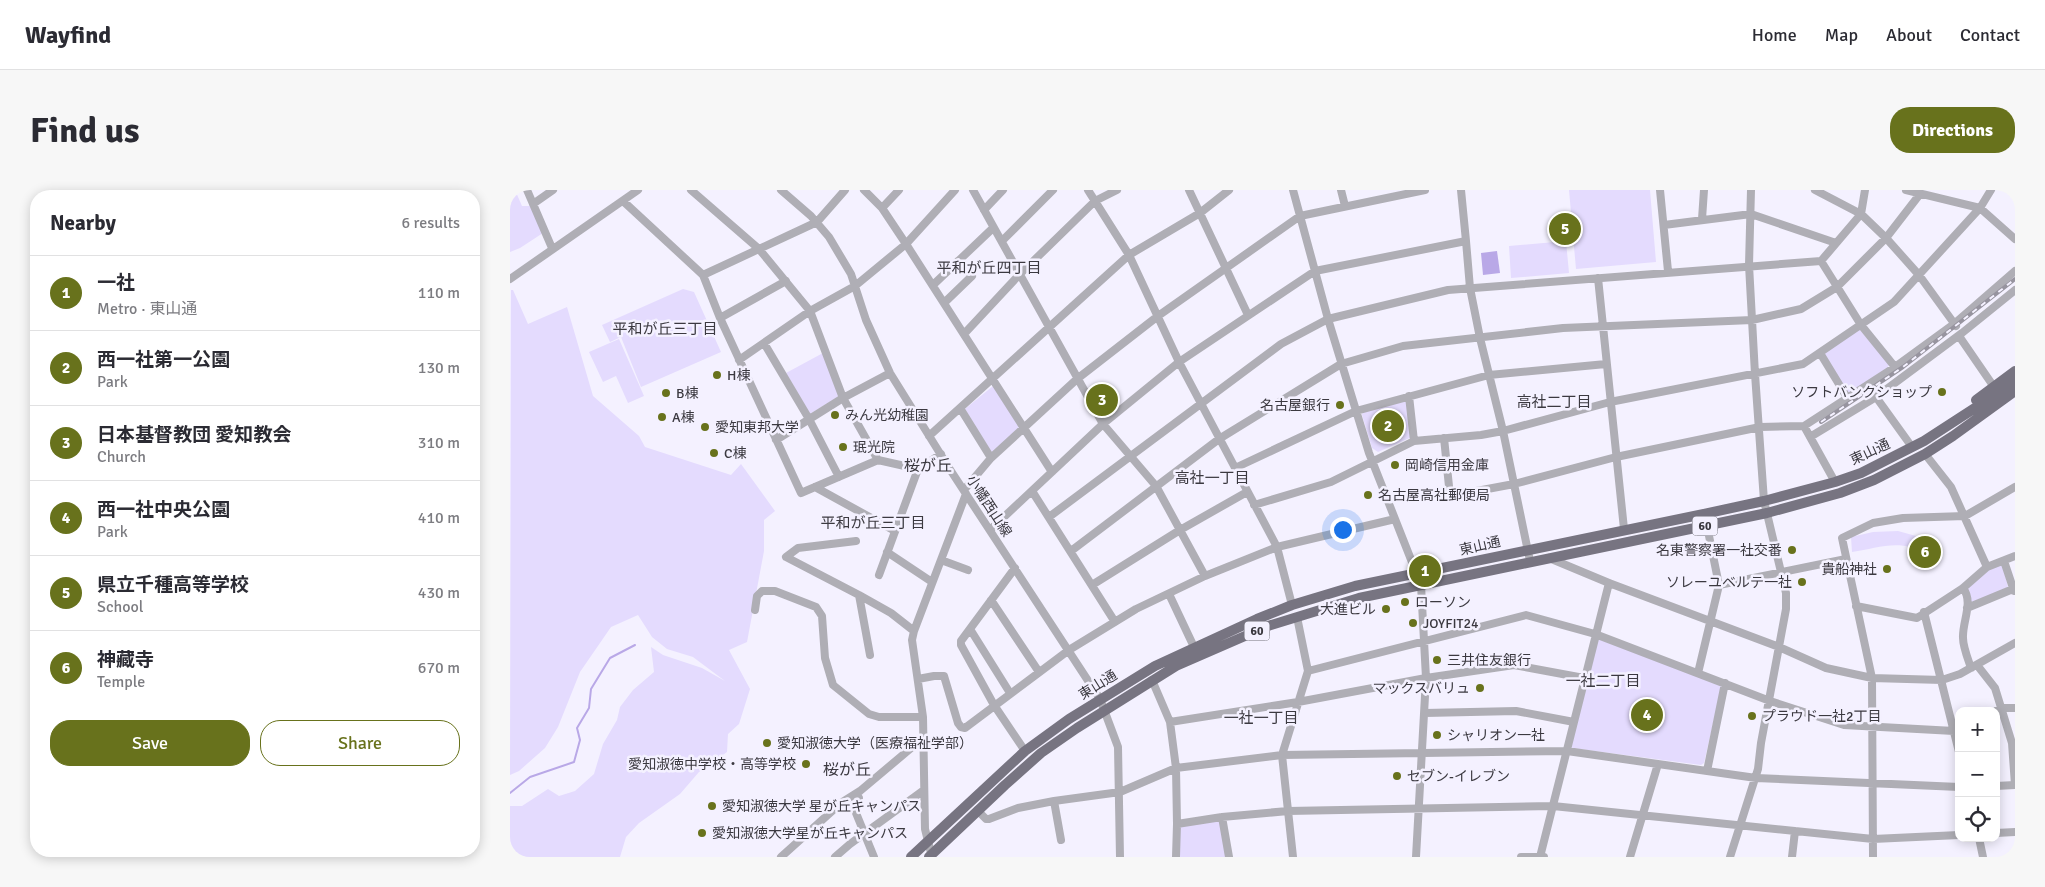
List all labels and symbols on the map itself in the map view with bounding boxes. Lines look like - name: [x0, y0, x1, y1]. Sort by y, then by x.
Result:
- pin: 5: [1549, 210, 1581, 248]
- district label: 平和が丘四丁目: [936, 259, 1042, 277]
- district label: 平和が丘三丁目: [612, 320, 718, 338]
- place label: H棟: [727, 367, 750, 384]
- marker: H棟: [711, 369, 723, 381]
- pin: 3: [1086, 381, 1118, 419]
- place label: ソフトバンクショップ: [1791, 384, 1932, 401]
- place label: B棟: [676, 385, 698, 402]
- marker: ソフトバンクショップ: [1936, 386, 1948, 398]
- marker: B棟: [660, 387, 672, 399]
- district label: 高社二丁目: [1516, 393, 1592, 411]
- place label: 名古屋銀行: [1260, 397, 1330, 414]
- marker: 名古屋銀行: [1334, 399, 1346, 411]
- place label: みん光幼稚園: [845, 407, 929, 424]
- pin: 2: [1372, 407, 1404, 445]
- place label: A棟: [672, 409, 695, 426]
- marker: みん光幼稚園: [829, 409, 841, 421]
- marker: A棟: [656, 411, 668, 423]
- place label: 愛知東邦大学: [715, 419, 799, 436]
- marker: 愛知東邦大学: [699, 421, 711, 433]
- street label: 東山通: [1847, 435, 1893, 469]
- place label: 珉光院: [853, 439, 895, 456]
- marker: 珉光院: [837, 441, 849, 453]
- place label: C棟: [724, 445, 746, 462]
- marker: C棟: [708, 447, 720, 459]
- district label: 桜が丘: [904, 456, 952, 476]
- place label: 岡崎信用金庫: [1405, 457, 1489, 474]
- marker: 岡崎信用金庫: [1389, 459, 1401, 471]
- district label: 高社一丁目: [1174, 469, 1250, 487]
- street label: 小幡西山線: [963, 472, 1015, 540]
- place label: 名古屋高社郵便局: [1378, 487, 1490, 504]
- marker: 名古屋高社郵便局: [1362, 489, 1374, 501]
- district label: 平和が丘三丁目: [820, 514, 926, 532]
- road number: 60: [1692, 516, 1718, 536]
- your location: [1330, 517, 1356, 543]
- street label: 東山通: [1458, 533, 1502, 559]
- pin: 6: [1909, 533, 1941, 571]
- place label: 名東警察署一社交番: [1656, 542, 1782, 559]
- marker: 名東警察署一社交番: [1786, 544, 1798, 556]
- pin: 1: [1409, 552, 1441, 590]
- place label: 貴船神社: [1821, 561, 1877, 578]
- marker: 貴船神社: [1881, 563, 1893, 575]
- place label: ソレーユベルテ一社: [1666, 574, 1792, 591]
- marker: ソレーユベルテ一社: [1796, 576, 1808, 588]
- place label: ローソン: [1415, 594, 1471, 611]
- marker: ローソン: [1399, 596, 1411, 608]
- place label: 大進ビル: [1320, 601, 1376, 618]
- marker: 大進ビル: [1380, 603, 1392, 615]
- place label: JOYFIT24: [1423, 615, 1479, 632]
- marker: JOYFIT24: [1407, 617, 1419, 629]
- road number: 60: [1244, 622, 1270, 641]
- place label: 三井住友銀行: [1447, 652, 1531, 669]
- marker: 三井住友銀行: [1431, 654, 1443, 666]
- street label: 東山通: [1076, 667, 1120, 703]
- district label: 一社二丁目: [1565, 672, 1641, 690]
- place label: マックスバリュ: [1372, 680, 1470, 697]
- marker: マックスバリュ: [1474, 682, 1486, 694]
- pin: 4: [1631, 696, 1663, 734]
- place label: プラウド一社2丁目: [1762, 708, 1882, 725]
- district label: 一社一丁目: [1223, 709, 1299, 727]
- marker: プラウド一社2丁目: [1746, 710, 1758, 722]
- place label: シャリオン一社: [1447, 727, 1545, 744]
- marker: シャリオン一社: [1431, 729, 1443, 741]
- place label: 愛知淑徳大学（医療福祉学部）: [777, 735, 973, 752]
- marker: 愛知淑徳大学（医療福祉学部）: [761, 737, 773, 749]
- place label: 愛知淑徳中学校・高等学校: [628, 756, 796, 773]
- marker: 愛知淑徳中学校・高等学校: [800, 758, 812, 770]
- district label: 桜が丘: [823, 760, 871, 780]
- place label: セブン-イレブン: [1407, 768, 1510, 785]
- marker: セブン-イレブン: [1391, 770, 1403, 782]
- place label: 愛知淑徳大学 星が丘キャンパス: [722, 798, 921, 815]
- marker: 愛知淑徳大学 星が丘キャンパス: [706, 800, 718, 812]
- place label: 愛知淑徳大学星が丘キャンパス: [712, 825, 908, 842]
- marker: 愛知淑徳大学星が丘キャンパス: [696, 827, 708, 839]

